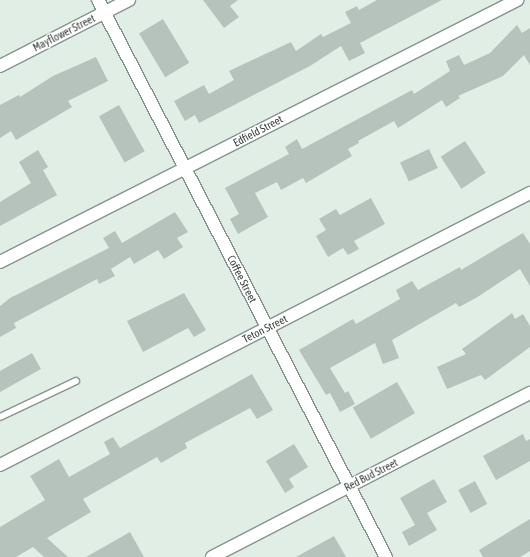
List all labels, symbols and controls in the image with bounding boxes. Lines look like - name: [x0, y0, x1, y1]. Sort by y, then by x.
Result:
- street label: Mayflower Street: [31, 12, 97, 54]
- street label: Edfield Street: [231, 112, 285, 150]
- street label: Coffee Street: [224, 253, 260, 305]
- street label: Teton Street: [240, 312, 290, 346]
- street label: Red Bud Street: [342, 456, 400, 494]

